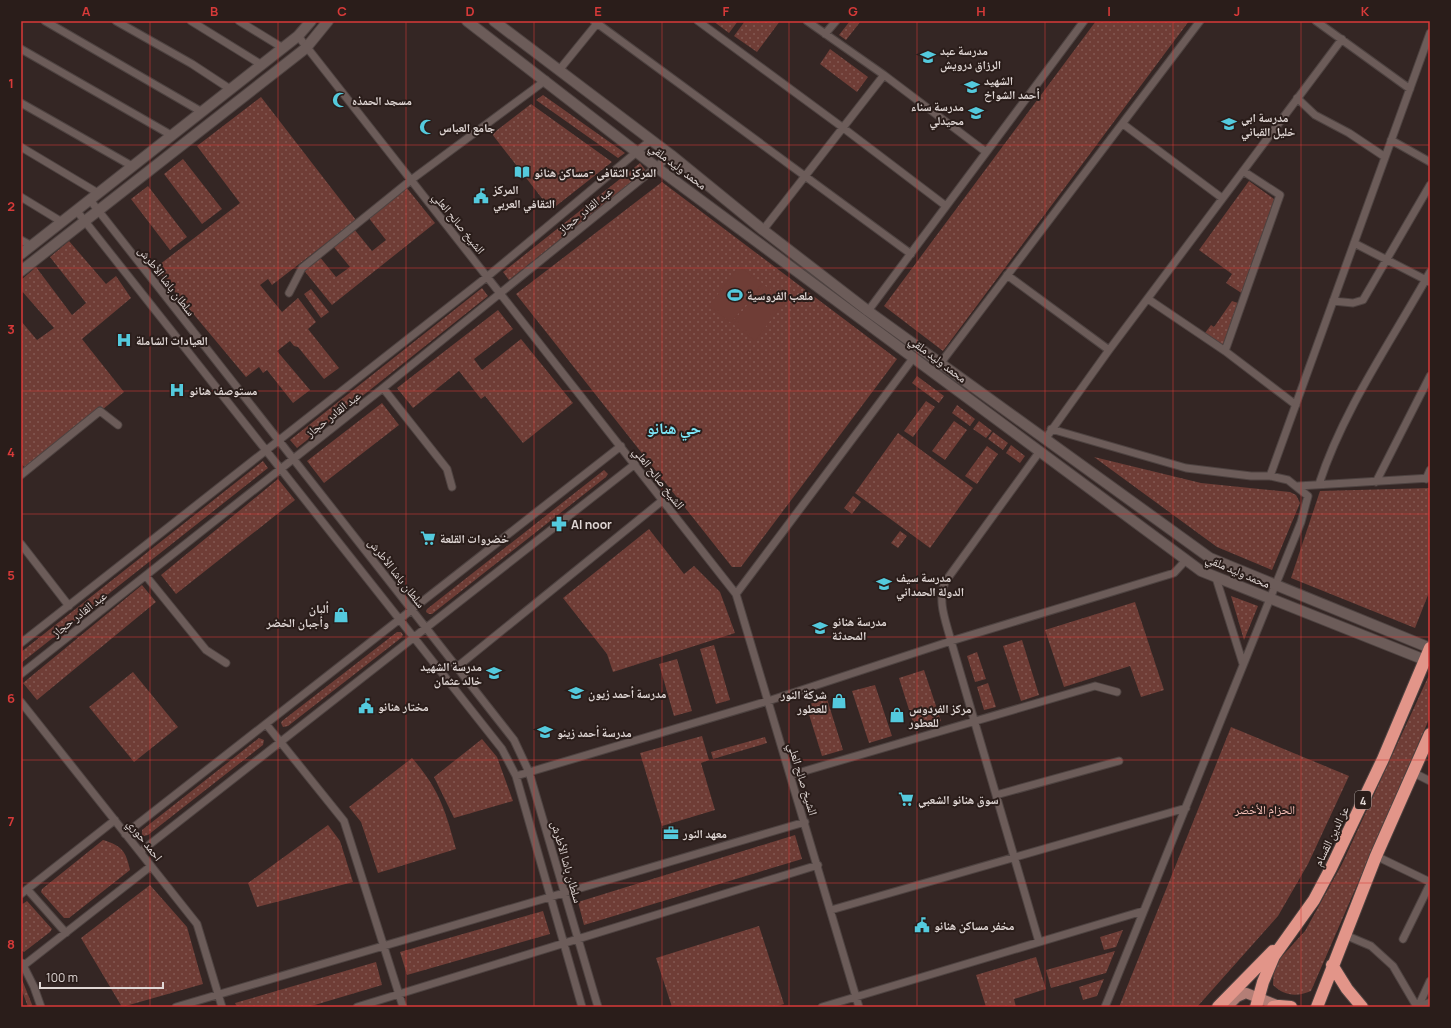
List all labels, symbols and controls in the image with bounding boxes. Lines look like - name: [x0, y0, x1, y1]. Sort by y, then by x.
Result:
- text: A: [82, 2, 91, 20]
- text: B: [210, 2, 218, 20]
- text: C: [337, 2, 347, 20]
- text: D: [465, 2, 475, 20]
- text: E: [594, 2, 602, 20]
- text: F: [723, 2, 730, 20]
- text: G: [848, 2, 858, 20]
- text: H: [976, 2, 986, 20]
- text: I: [1107, 2, 1111, 20]
- text: J: [1234, 2, 1240, 20]
- text: K: [1361, 2, 1370, 20]
- place label: مدرسة عبد الرزاق درويش: [940, 42, 1001, 73]
- school or university icon: مدرسة عبد الرزاق درويش: [919, 48, 937, 66]
- place label: الشهيد أحمد الشواخ: [984, 72, 1040, 103]
- text: 1: [8, 74, 14, 92]
- school or university icon: الشهيد أحمد الشواخ: [963, 78, 981, 96]
- mosque icon: مسجد الحمذه: [331, 91, 349, 109]
- place label: مسجد الحمذه: [352, 92, 412, 109]
- place label: مدرسة سناء محيدلي: [911, 98, 964, 130]
- school or university icon: مدرسة سناء محيدلي: [967, 104, 985, 122]
- place label: مدرسة ابي خليل القباني: [1241, 109, 1296, 141]
- school or university icon: مدرسة ابي خليل القباني: [1220, 115, 1238, 133]
- mosque icon: جامع العباس: [418, 118, 436, 136]
- place label: جامع العباس: [439, 119, 495, 136]
- street label: محمد وليد ملقي: [644, 139, 710, 195]
- library icon: المركز الثقافي -مساكن هنانو: [513, 163, 531, 181]
- place label: المركز الثقافي -مساكن هنانو: [534, 164, 656, 182]
- place label: المركز الثقافي العربي: [492, 181, 555, 213]
- street label: عبد القادر حجاز: [553, 183, 616, 238]
- public building icon: المركز الثقافي العربي: [472, 187, 490, 205]
- street label: الشيخ صالح العلي: [427, 188, 489, 259]
- text: 2: [7, 197, 15, 215]
- street label: سلطان باشا الأطرش: [134, 242, 200, 320]
- sports icon: ملعب الفروسية: [726, 286, 744, 304]
- place label: ملعب الفروسية: [747, 287, 813, 304]
- text: 3: [7, 320, 15, 338]
- hospital icon: العيادات الشاملة: [115, 331, 133, 349]
- place label: العيادات الشاملة: [136, 332, 208, 349]
- street label: محمد وليد ملقي: [904, 332, 970, 388]
- hospital icon: مستوصف هنانو: [168, 381, 186, 399]
- place label: مستوصف هنانو: [189, 382, 258, 399]
- street label: عبد القادر حجاز: [301, 387, 364, 442]
- district label: حي هنانو: [647, 417, 701, 441]
- text: 4: [7, 443, 15, 461]
- street label: الشيخ صالح العلي: [628, 443, 689, 514]
- pharmacy icon: Al noor: [550, 515, 568, 533]
- place label: Al noor: [571, 516, 612, 533]
- supermarket icon: خضروات القلعة: [419, 529, 437, 547]
- place label: خضروات القلعة: [440, 530, 509, 547]
- street label: سلطان باشا الأطرش: [364, 534, 430, 612]
- street label: محمد وليد ملقي: [1202, 550, 1273, 594]
- text: 5: [7, 566, 15, 584]
- place label: مدرسة سيف الدولة الحمداني: [896, 569, 964, 601]
- school or university icon: مدرسة سيف الدولة الحمداني: [875, 575, 893, 593]
- street label: عبد القادر حجاز: [47, 587, 110, 642]
- place label: ألبان وأجبان الخضر: [265, 600, 329, 631]
- shop icon: ألبان وأجبان الخضر: [332, 606, 350, 624]
- place label: مدرسة هنانو المحدثة: [832, 613, 887, 644]
- school or university icon: مدرسة هنانو المحدثة: [811, 619, 829, 637]
- place label: مدرسة الشهيد خالد عثمان: [420, 658, 482, 689]
- school or university icon: مدرسة الشهيد خالد عثمان: [485, 664, 503, 682]
- school or university icon: مدرسة أحمد زيون: [567, 684, 585, 702]
- place label: مدرسة أحمد زيون: [588, 685, 667, 702]
- place label: شركة النور للعطور: [780, 686, 827, 717]
- text: 6: [7, 689, 15, 707]
- shop icon: شركة النور للعطور: [830, 692, 848, 710]
- public building icon: مختار هنانو: [357, 697, 375, 715]
- place label: مختار هنانو: [378, 698, 429, 715]
- place label: مركز الفردوس للعطور: [908, 700, 972, 731]
- shop icon: مركز الفردوس للعطور: [888, 706, 906, 724]
- school or university icon: مدرسة أحمد زينو: [536, 723, 554, 741]
- place label: مدرسة أحمد زينو: [557, 724, 632, 741]
- street label: الشيخ صالح العلي: [782, 741, 822, 818]
- supermarket icon: سوق هنانو الشعبي: [897, 790, 915, 808]
- place label: سوق هنانو الشعبي: [918, 791, 999, 809]
- road number: 4: [1355, 791, 1371, 809]
- park label: الحزام الأخضر: [1234, 801, 1295, 818]
- street label: عز الدين القسام: [1309, 803, 1353, 869]
- text: 7: [8, 812, 15, 830]
- street label: احمد حوري: [122, 816, 167, 866]
- street label: سلطان باشا الأطرش: [547, 819, 587, 905]
- office icon: معهد النور: [662, 824, 680, 842]
- place label: معهد النور: [682, 825, 727, 842]
- public building icon: مخفر مساكن هنانو: [913, 916, 931, 934]
- place label: مخفر مساكن هنانو: [934, 917, 1015, 934]
- text: 8: [7, 935, 15, 953]
- scale bar: [40, 964, 163, 990]
- text: 100 m: [46, 969, 78, 986]

